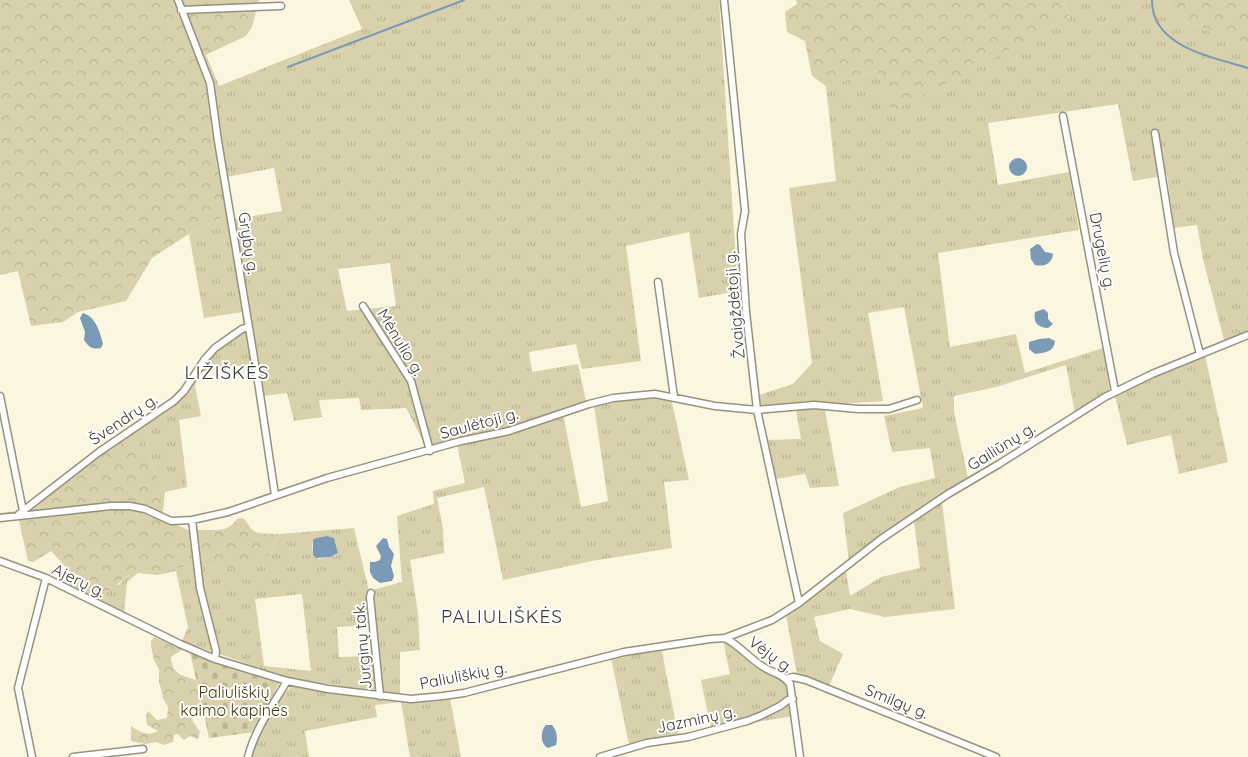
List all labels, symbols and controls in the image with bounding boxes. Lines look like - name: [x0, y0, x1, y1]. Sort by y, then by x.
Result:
- street label: Drugelių g.: [1086, 210, 1120, 292]
- street label: Grybų g.: [234, 211, 264, 275]
- street label: Žvaigždėtoji g.: [719, 250, 749, 360]
- street label: Mėnulio g.: [373, 305, 429, 379]
- district label: LIŽIŠKĖS: [185, 360, 269, 384]
- street label: Švendrų g.: [85, 389, 161, 449]
- street label: Saulėtoji g.: [438, 403, 520, 443]
- street label: Gailiūnų g.: [963, 417, 1039, 475]
- street label: Ajerų g.: [49, 559, 109, 601]
- street label: Jurginų tak.: [348, 602, 376, 690]
- district label: PALIULIŠKĖS: [441, 604, 563, 628]
- street label: Vėjų g.: [745, 631, 797, 677]
- street label: Paliuliškių g.: [418, 657, 508, 693]
- street label: Smilgų g.: [862, 679, 932, 723]
- park label: Paliuliškių kaimo kapinės: [180, 682, 288, 720]
- street label: Jazminų g.: [655, 701, 737, 737]

